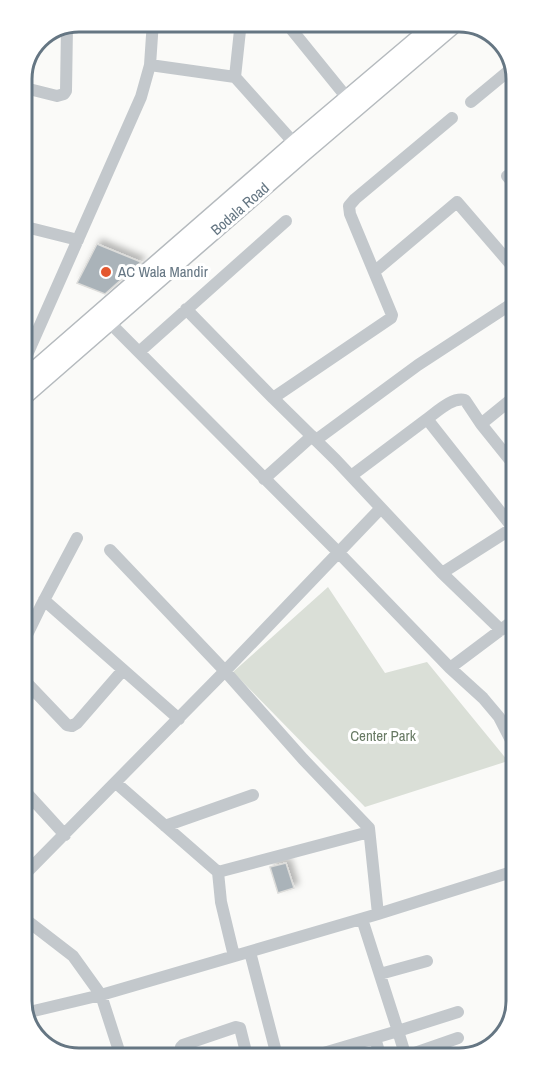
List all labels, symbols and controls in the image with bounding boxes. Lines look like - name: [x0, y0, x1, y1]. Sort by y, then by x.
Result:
- street label: Bodala Road: [206, 177, 273, 240]
- place label: AC Wala Mandir: [117, 261, 208, 282]
- marker: AC Wala Mandir: [99, 265, 113, 279]
- park label: Center Park: [350, 725, 417, 746]

